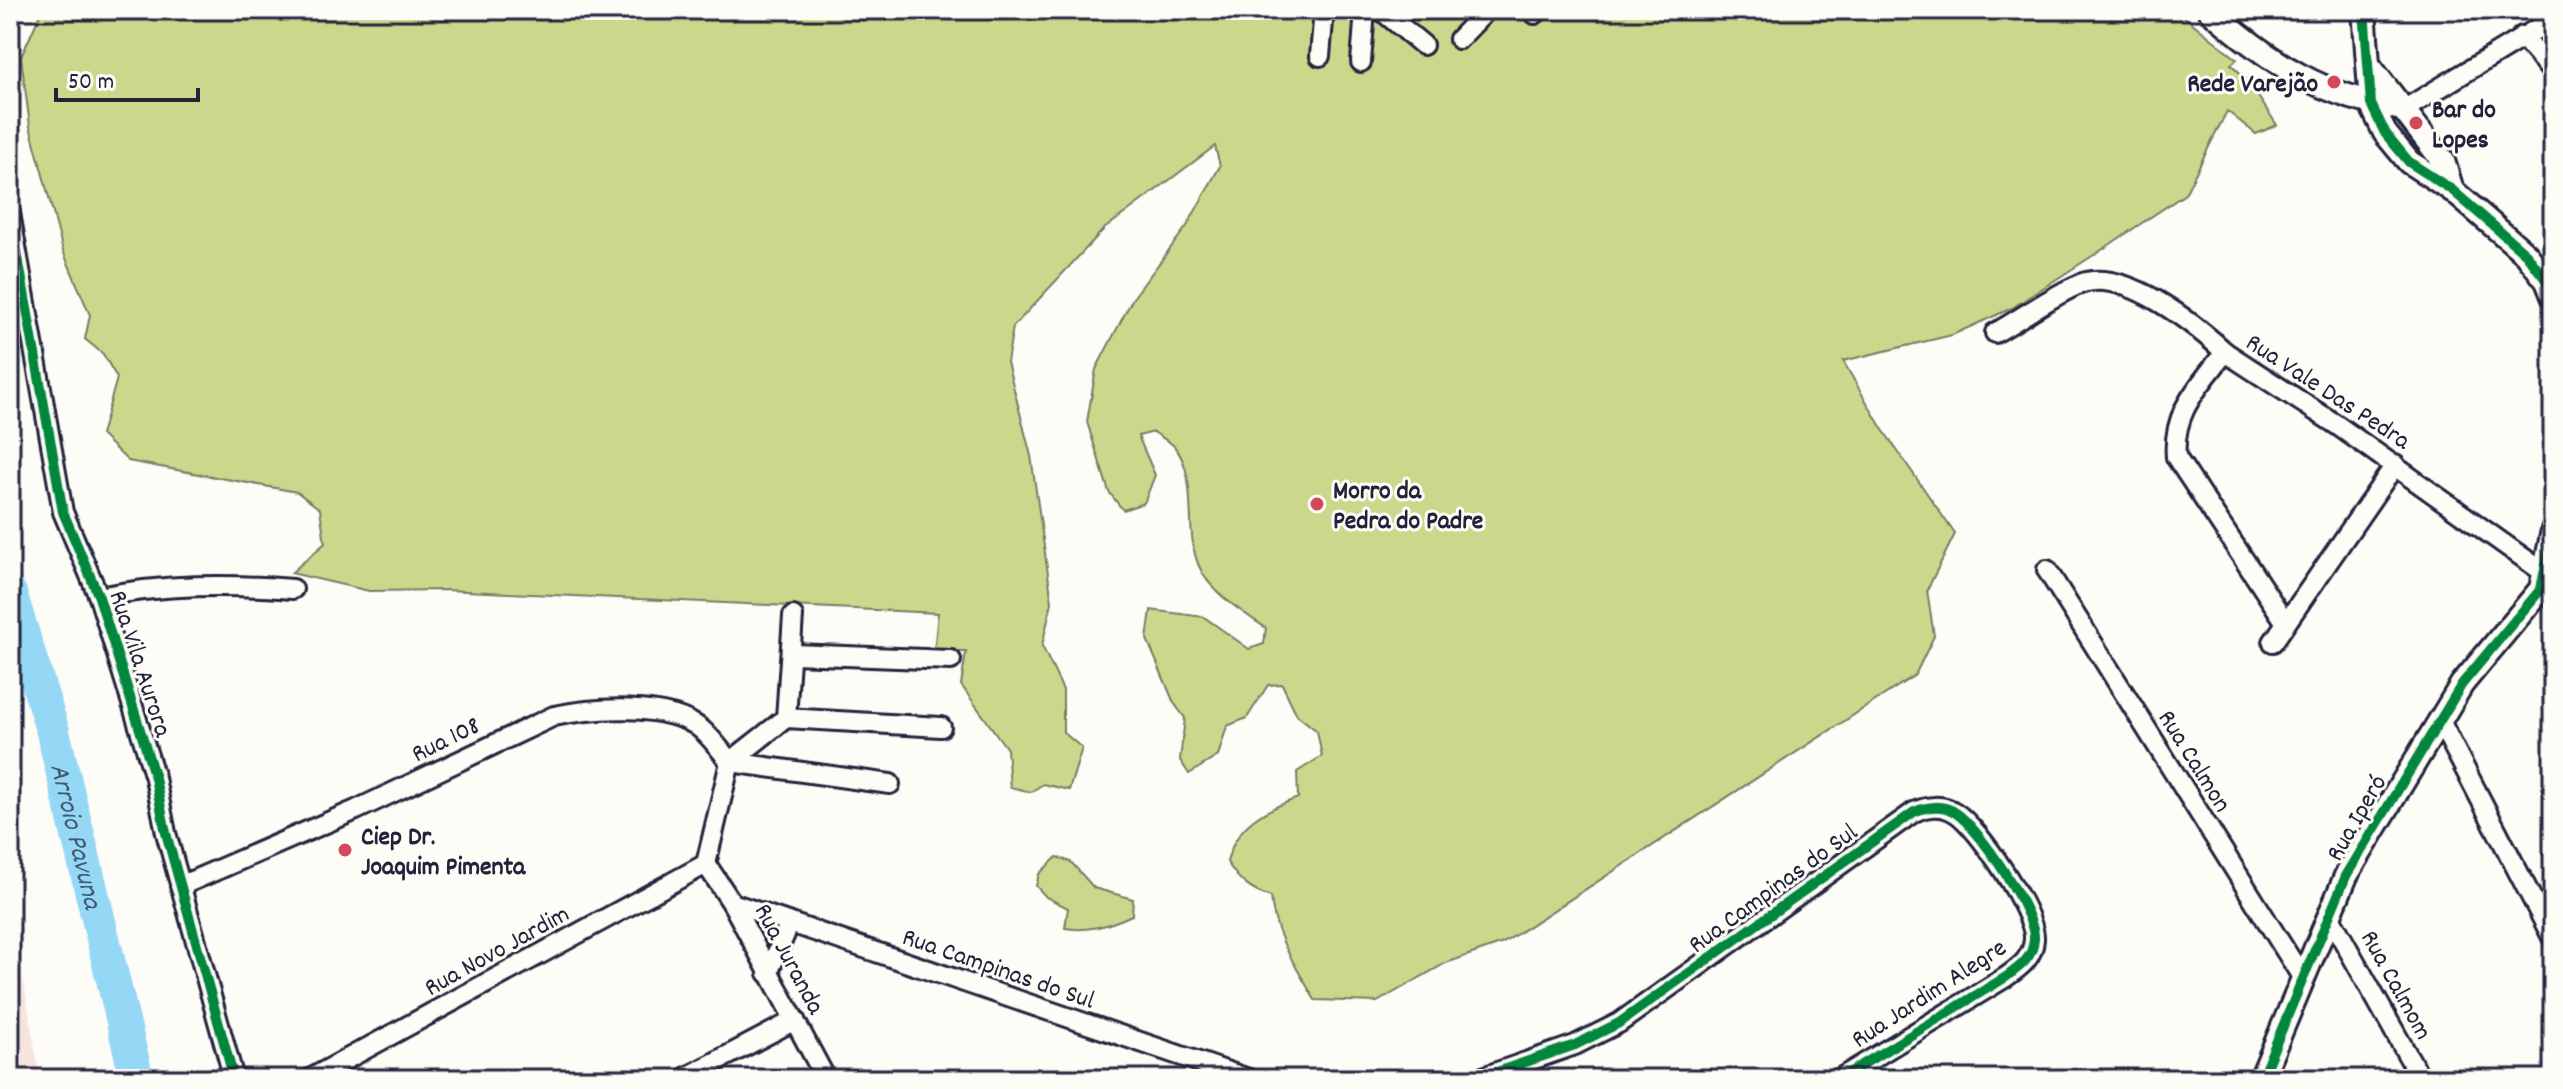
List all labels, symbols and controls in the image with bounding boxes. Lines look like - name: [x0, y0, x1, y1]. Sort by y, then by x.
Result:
- scale bar: [56, 52, 198, 102]
- text: 50 m: [68, 66, 114, 100]
- place label: Rede Varejão: [2187, 67, 2318, 104]
- marker: Rede Varejão: [2325, 73, 2343, 91]
- place label: Bar do Lopes: [2432, 93, 2496, 160]
- marker: Bar do Lopes: [2407, 114, 2425, 132]
- street label: Rua Vale Das Pedra: [2237, 326, 2418, 461]
- place label: Morro da Pedra do Padre: [1333, 474, 1483, 541]
- marker: Morro da Pedra do Padre: [1308, 495, 1326, 513]
- street label: Rua Vila Aurora: [98, 586, 180, 743]
- street label: Rua Calmon: [2147, 703, 2239, 820]
- street label: Rua 108: [406, 709, 487, 774]
- water label: Arroio Pavuna: [36, 760, 111, 915]
- street label: Rua Iperó: [2318, 768, 2398, 869]
- street label: Rua Campinas do Sul: [1682, 816, 1866, 964]
- place label: Ciep Dr. Joaquim Pimenta: [361, 820, 526, 887]
- marker: Ciep Dr. Joaquim Pimenta: [336, 841, 354, 859]
- street label: Rua Novo Jardim: [418, 897, 577, 1007]
- street label: Rua Juranda: [743, 898, 833, 1022]
- street label: Rua Campinas do Sul: [897, 920, 1099, 1021]
- street label: Rua Calmom: [2350, 924, 2440, 1047]
- street label: Rua Jardim Alegre: [1845, 931, 2015, 1059]

